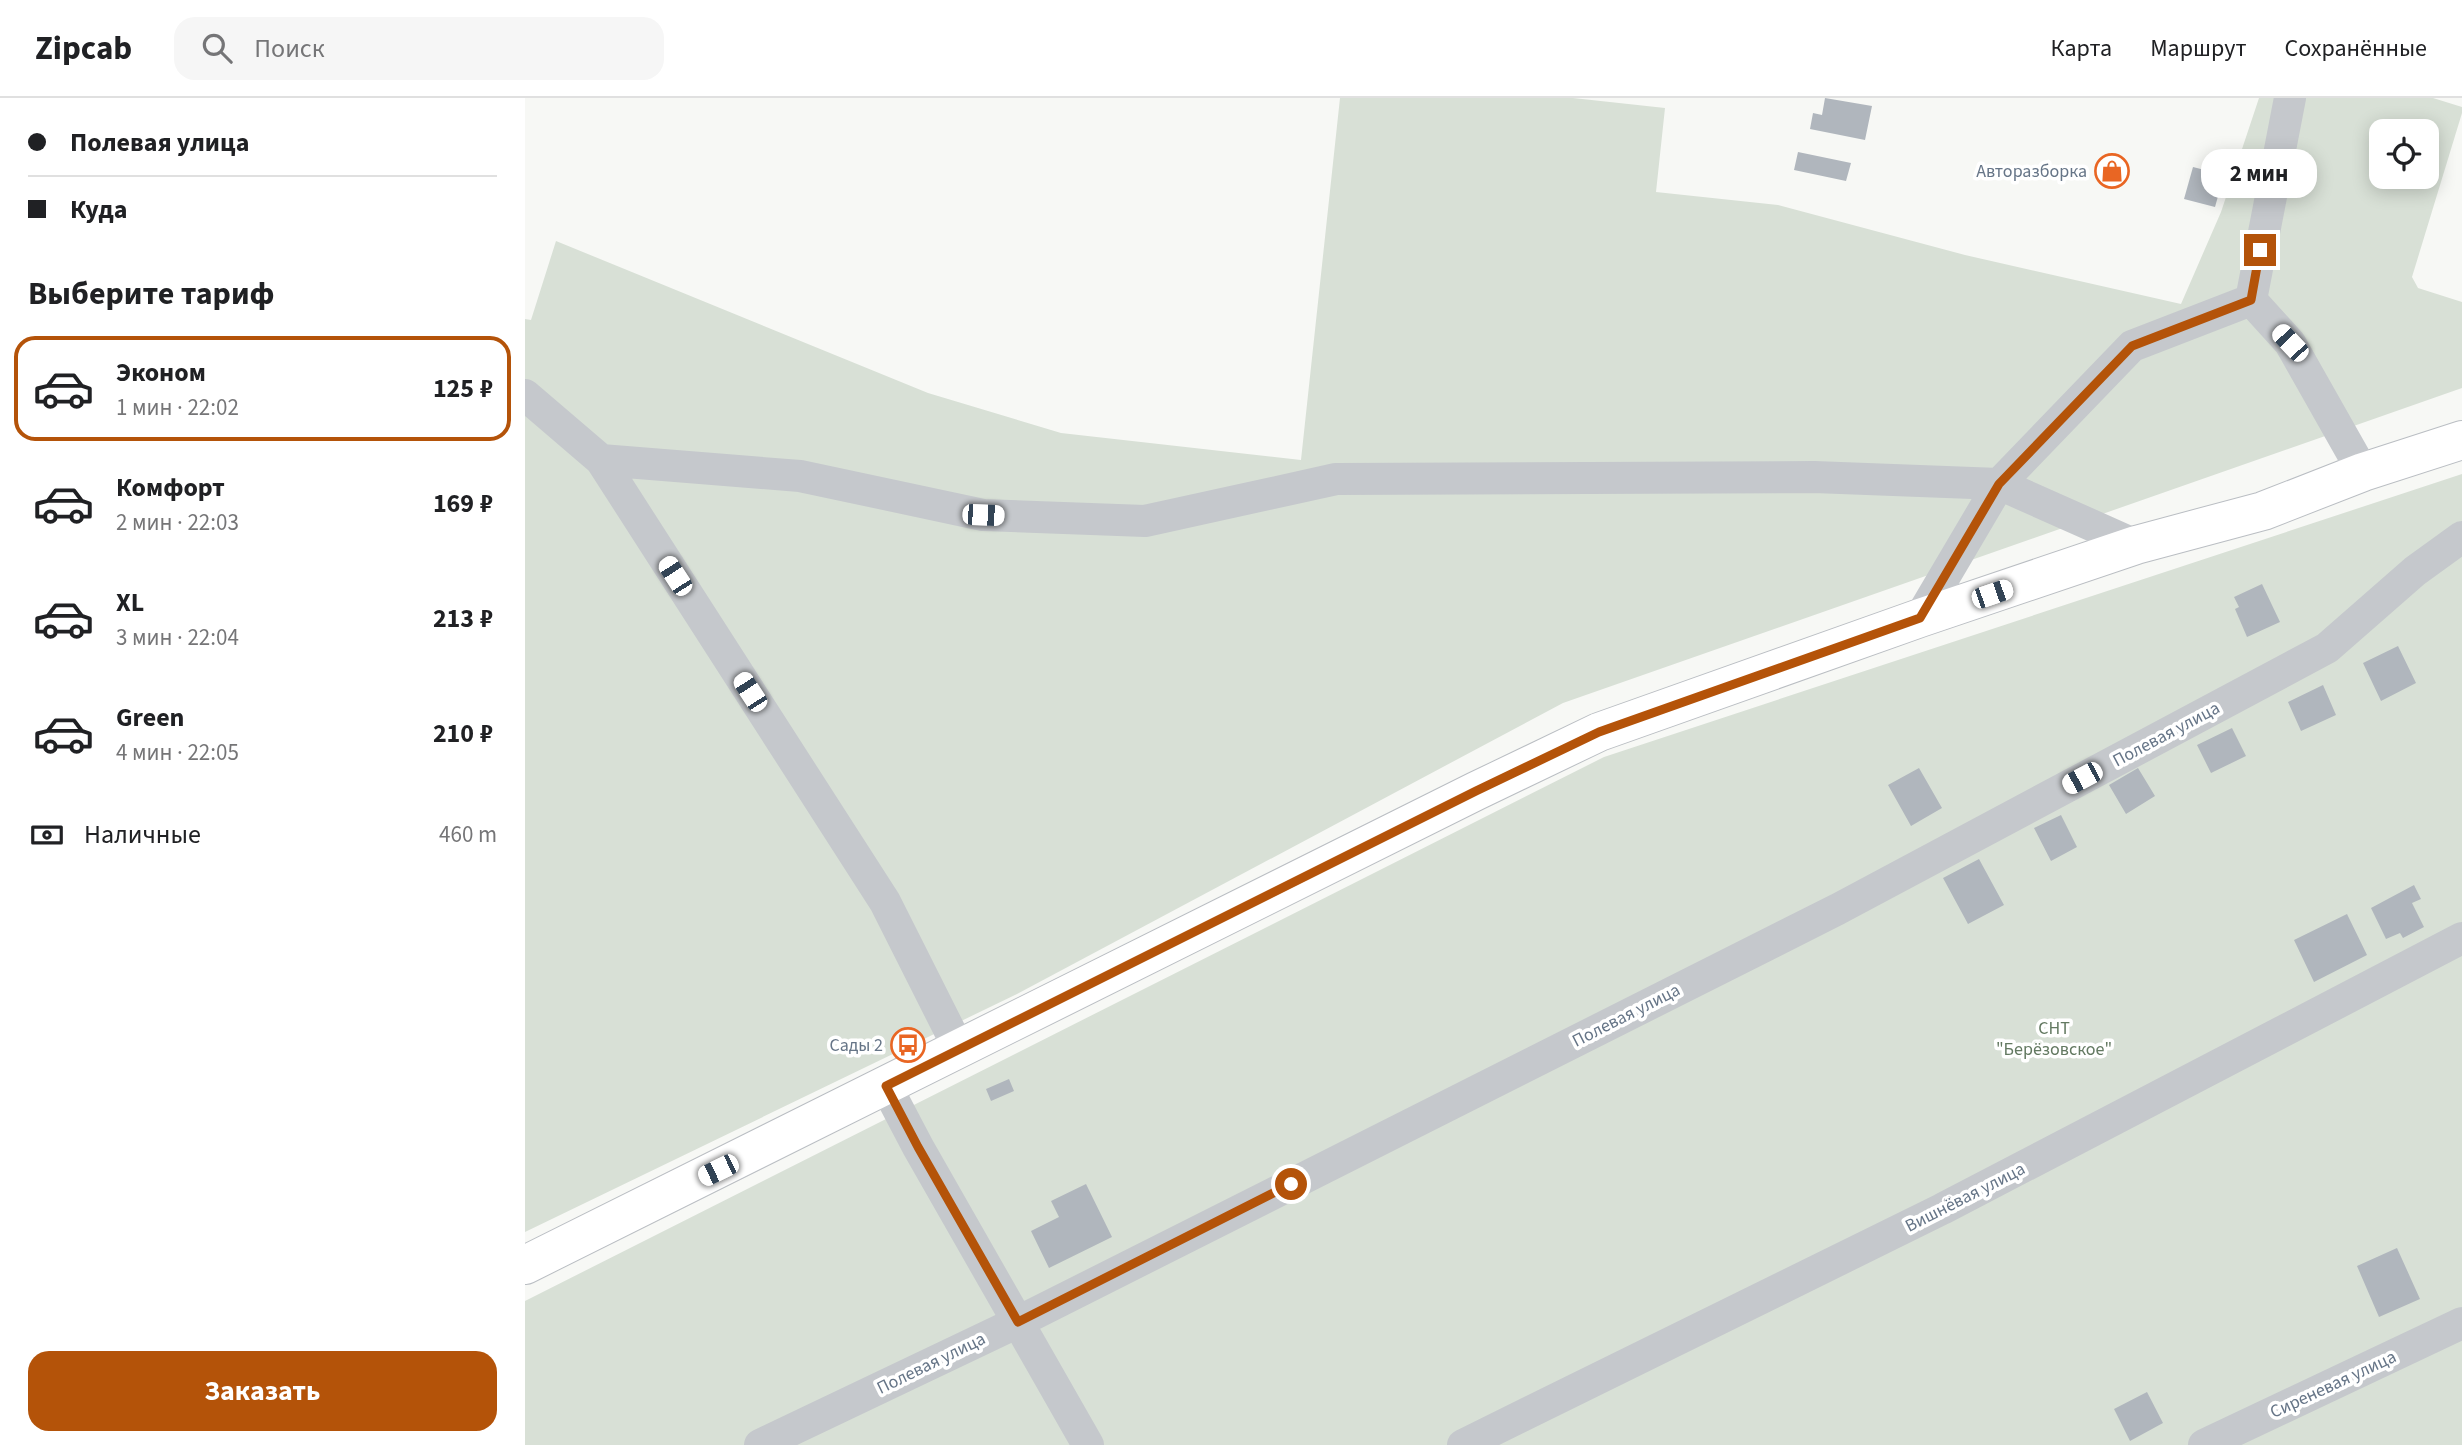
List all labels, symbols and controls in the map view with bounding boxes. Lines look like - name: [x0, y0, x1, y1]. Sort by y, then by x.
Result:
- search box: [174, 17, 664, 80]
- text: Zipcab: [35, 25, 132, 72]
- icon: search: [198, 29, 236, 67]
- text: Поиск: [254, 30, 325, 67]
- text: Карта: [2051, 31, 2112, 66]
- text: Маршрут: [2150, 31, 2246, 66]
- text: Сохранённые: [2284, 31, 2427, 66]
- map controls: [2369, 119, 2439, 189]
- button: locate: [2369, 119, 2439, 189]
- text: Полевая улица: [70, 124, 249, 161]
- callout: 2 мин: [2202, 149, 2318, 198]
- shop icon: Авторазборка: [2093, 152, 2131, 190]
- text: 2 мин: [2230, 157, 2288, 190]
- place label: Авторазборка: [1976, 159, 2087, 184]
- text: Куда: [70, 191, 128, 228]
- route end: [2244, 234, 2276, 266]
- text: Выберите тариф: [28, 271, 275, 317]
- car: [2268, 320, 2313, 366]
- text: Эконом: [116, 354, 206, 391]
- icon: car: [32, 357, 95, 420]
- text: 125 ₽: [433, 370, 493, 407]
- text: 1 мин · 22:02: [116, 391, 239, 424]
- text: Комфорт: [116, 469, 225, 506]
- icon: car: [32, 472, 95, 535]
- text: 169 ₽: [433, 485, 493, 522]
- car: [962, 504, 1005, 526]
- text: 2 мин · 22:03: [116, 506, 239, 539]
- car: [655, 553, 696, 599]
- car: [1969, 577, 2016, 611]
- text: XL: [116, 584, 144, 621]
- icon: car: [32, 587, 95, 650]
- text: 213 ₽: [433, 600, 493, 637]
- text: 3 мин · 22:04: [116, 621, 239, 654]
- car: [730, 669, 771, 715]
- street label: Полевая улица: [2108, 696, 2224, 773]
- text: Green: [116, 699, 184, 736]
- icon: car: [32, 702, 95, 765]
- text: 210 ₽: [433, 715, 493, 752]
- text: 4 мин · 22:05: [116, 736, 239, 769]
- car: [2059, 759, 2106, 797]
- icon: cash: [28, 816, 66, 854]
- text: Наличные: [84, 816, 201, 853]
- text: 460 m: [439, 818, 497, 851]
- street label: Полевая улица: [1568, 977, 1685, 1053]
- park label: СНТ "Берёзовское": [1996, 1016, 2112, 1062]
- bus stop icon: Сады 2: [889, 1026, 927, 1064]
- place label: Сады 2: [829, 1033, 883, 1058]
- car: [695, 1151, 742, 1189]
- street label: Вишнёвая улица: [1901, 1156, 2030, 1238]
- route start: [1275, 1168, 1307, 1200]
- street label: Полевая улица: [873, 1326, 990, 1401]
- street label: Сиреневая улица: [2266, 1344, 2400, 1425]
- button: Заказать: [28, 1351, 497, 1431]

